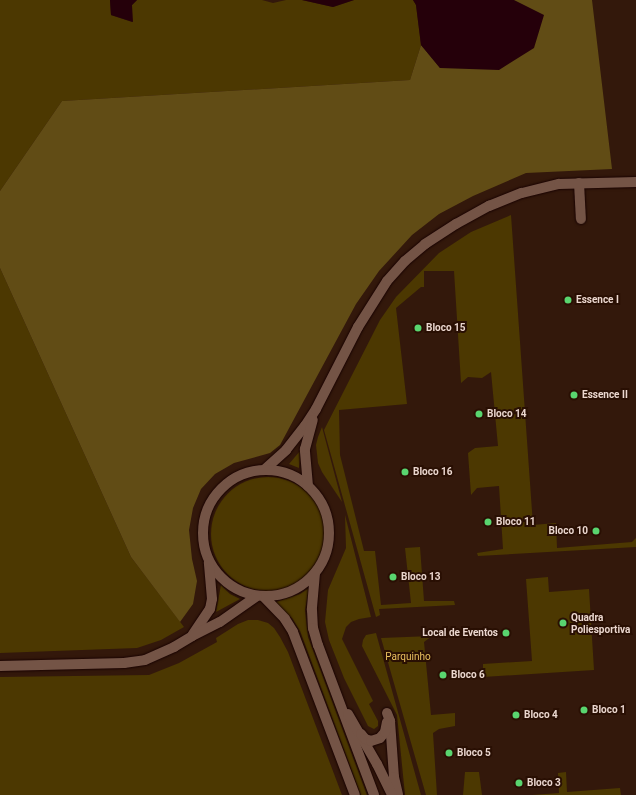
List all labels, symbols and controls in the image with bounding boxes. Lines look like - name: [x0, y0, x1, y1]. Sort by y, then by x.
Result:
- place label: Essence I: [576, 294, 619, 306]
- marker: Essence I: [563, 295, 573, 305]
- place label: Bloco 15: [426, 322, 465, 334]
- marker: Bloco 15: [413, 323, 423, 333]
- place label: Essence II: [582, 389, 628, 401]
- marker: Essence II: [569, 390, 579, 400]
- place label: Bloco 14: [487, 408, 526, 420]
- marker: Bloco 14: [474, 409, 484, 419]
- place label: Bloco 16: [413, 466, 452, 478]
- marker: Bloco 16: [400, 467, 410, 477]
- place label: Bloco 11: [496, 516, 535, 528]
- marker: Bloco 11: [483, 517, 493, 527]
- place label: Bloco 10: [549, 525, 588, 537]
- marker: Bloco 10: [591, 526, 601, 536]
- place label: Bloco 13: [401, 571, 440, 583]
- marker: Bloco 13: [388, 572, 398, 582]
- place label: Quadra Poliesportiva: [571, 611, 630, 634]
- marker: Quadra Poliesportiva: [558, 618, 568, 628]
- place label: Local de Eventos: [422, 627, 498, 639]
- marker: Local de Eventos: [501, 628, 511, 638]
- park label: Parquinho: [385, 651, 431, 663]
- place label: Bloco 6: [451, 669, 485, 681]
- marker: Bloco 6: [438, 670, 448, 680]
- place label: Bloco 1: [592, 704, 626, 716]
- marker: Bloco 1: [579, 705, 589, 715]
- place label: Bloco 4: [524, 709, 558, 721]
- marker: Bloco 4: [511, 710, 521, 720]
- place label: Bloco 5: [457, 747, 491, 759]
- marker: Bloco 5: [444, 748, 454, 758]
- place label: Bloco 3: [527, 777, 561, 789]
- marker: Bloco 3: [514, 778, 524, 788]

